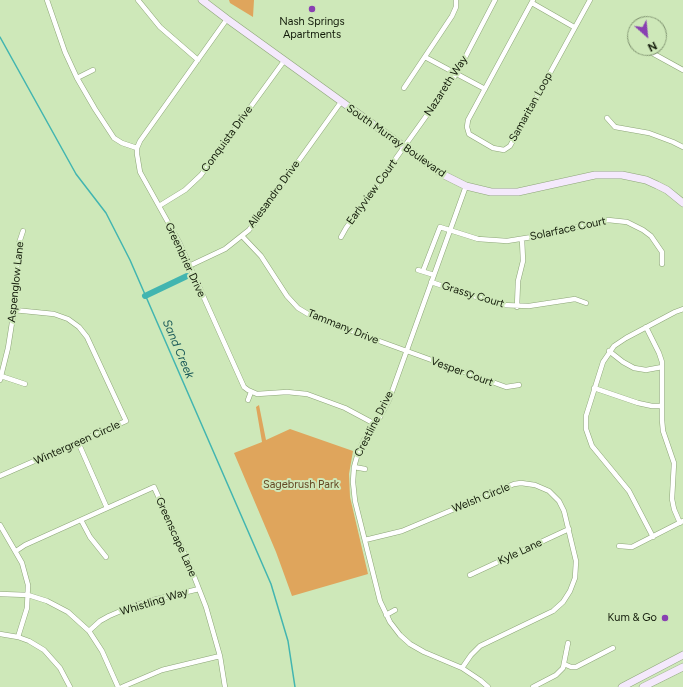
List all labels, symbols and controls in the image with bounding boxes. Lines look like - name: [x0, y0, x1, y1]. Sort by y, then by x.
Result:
- marker: Nash Springs Apartments: [307, 4, 317, 14]
- place label: Nash Springs Apartments: [279, 15, 345, 41]
- north arrow: [627, 16, 667, 56]
- text: N: [645, 39, 659, 54]
- street label: Nazareth Way: [422, 53, 470, 119]
- street label: Samaritan Loop: [507, 70, 555, 144]
- street label: South Murray Boulevard: [344, 102, 448, 180]
- street label: Conquista Drive: [199, 103, 255, 175]
- street label: Earlyview Court: [344, 157, 400, 227]
- street label: Allesandro Drive: [245, 158, 303, 230]
- street label: Solarface Court: [529, 214, 607, 244]
- street label: Greenbrier Drive: [162, 221, 208, 299]
- street label: Aspenglow Lane: [5, 241, 27, 323]
- street label: Grassy Court: [440, 279, 506, 311]
- street label: Tammany Drive: [306, 307, 380, 347]
- water label: Sand Creek: [159, 317, 197, 381]
- street label: Vesper Court: [429, 355, 495, 389]
- street label: Crestline Drive: [352, 389, 396, 459]
- street label: Wintergreen Circle: [32, 418, 122, 468]
- park label: Sagebrush Park: [263, 478, 339, 492]
- street label: Welsh Circle: [450, 480, 512, 516]
- street label: Greenscape Lane: [153, 495, 199, 579]
- street label: Kyle Lane: [496, 536, 544, 568]
- street label: Whistling Way: [118, 585, 190, 619]
- place label: Kum & Go: [608, 611, 657, 625]
- marker: Kum & Go: [660, 613, 670, 623]

